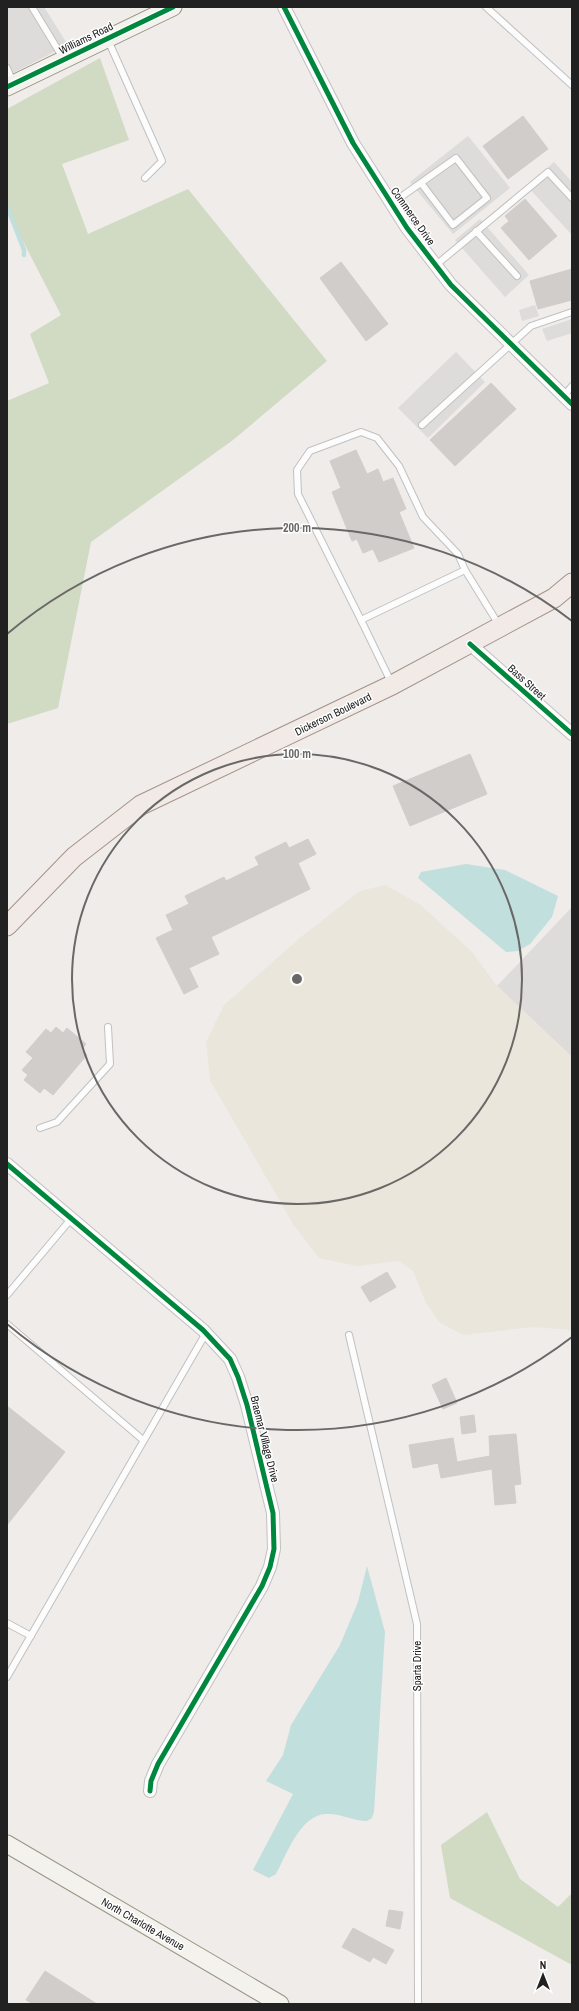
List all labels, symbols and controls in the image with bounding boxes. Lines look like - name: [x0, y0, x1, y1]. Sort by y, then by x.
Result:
- street label: Williams Road: [57, 19, 115, 57]
- street label: Commerce Drive: [388, 184, 438, 248]
- text: 200 m: [283, 520, 311, 536]
- street label: Bass Street: [505, 661, 549, 703]
- street label: Dickerson Boulevard: [292, 689, 374, 739]
- text: 100 m: [283, 746, 311, 762]
- centre of rings: [290, 972, 304, 986]
- street label: Braemar Village Drive: [247, 1394, 283, 1484]
- street label: Sparta Drive: [410, 1641, 424, 1691]
- street label: North Charlotte Avenue: [99, 1895, 187, 1953]
- north arrow: [523, 1955, 563, 1995]
- text: N: [540, 1958, 546, 1972]

